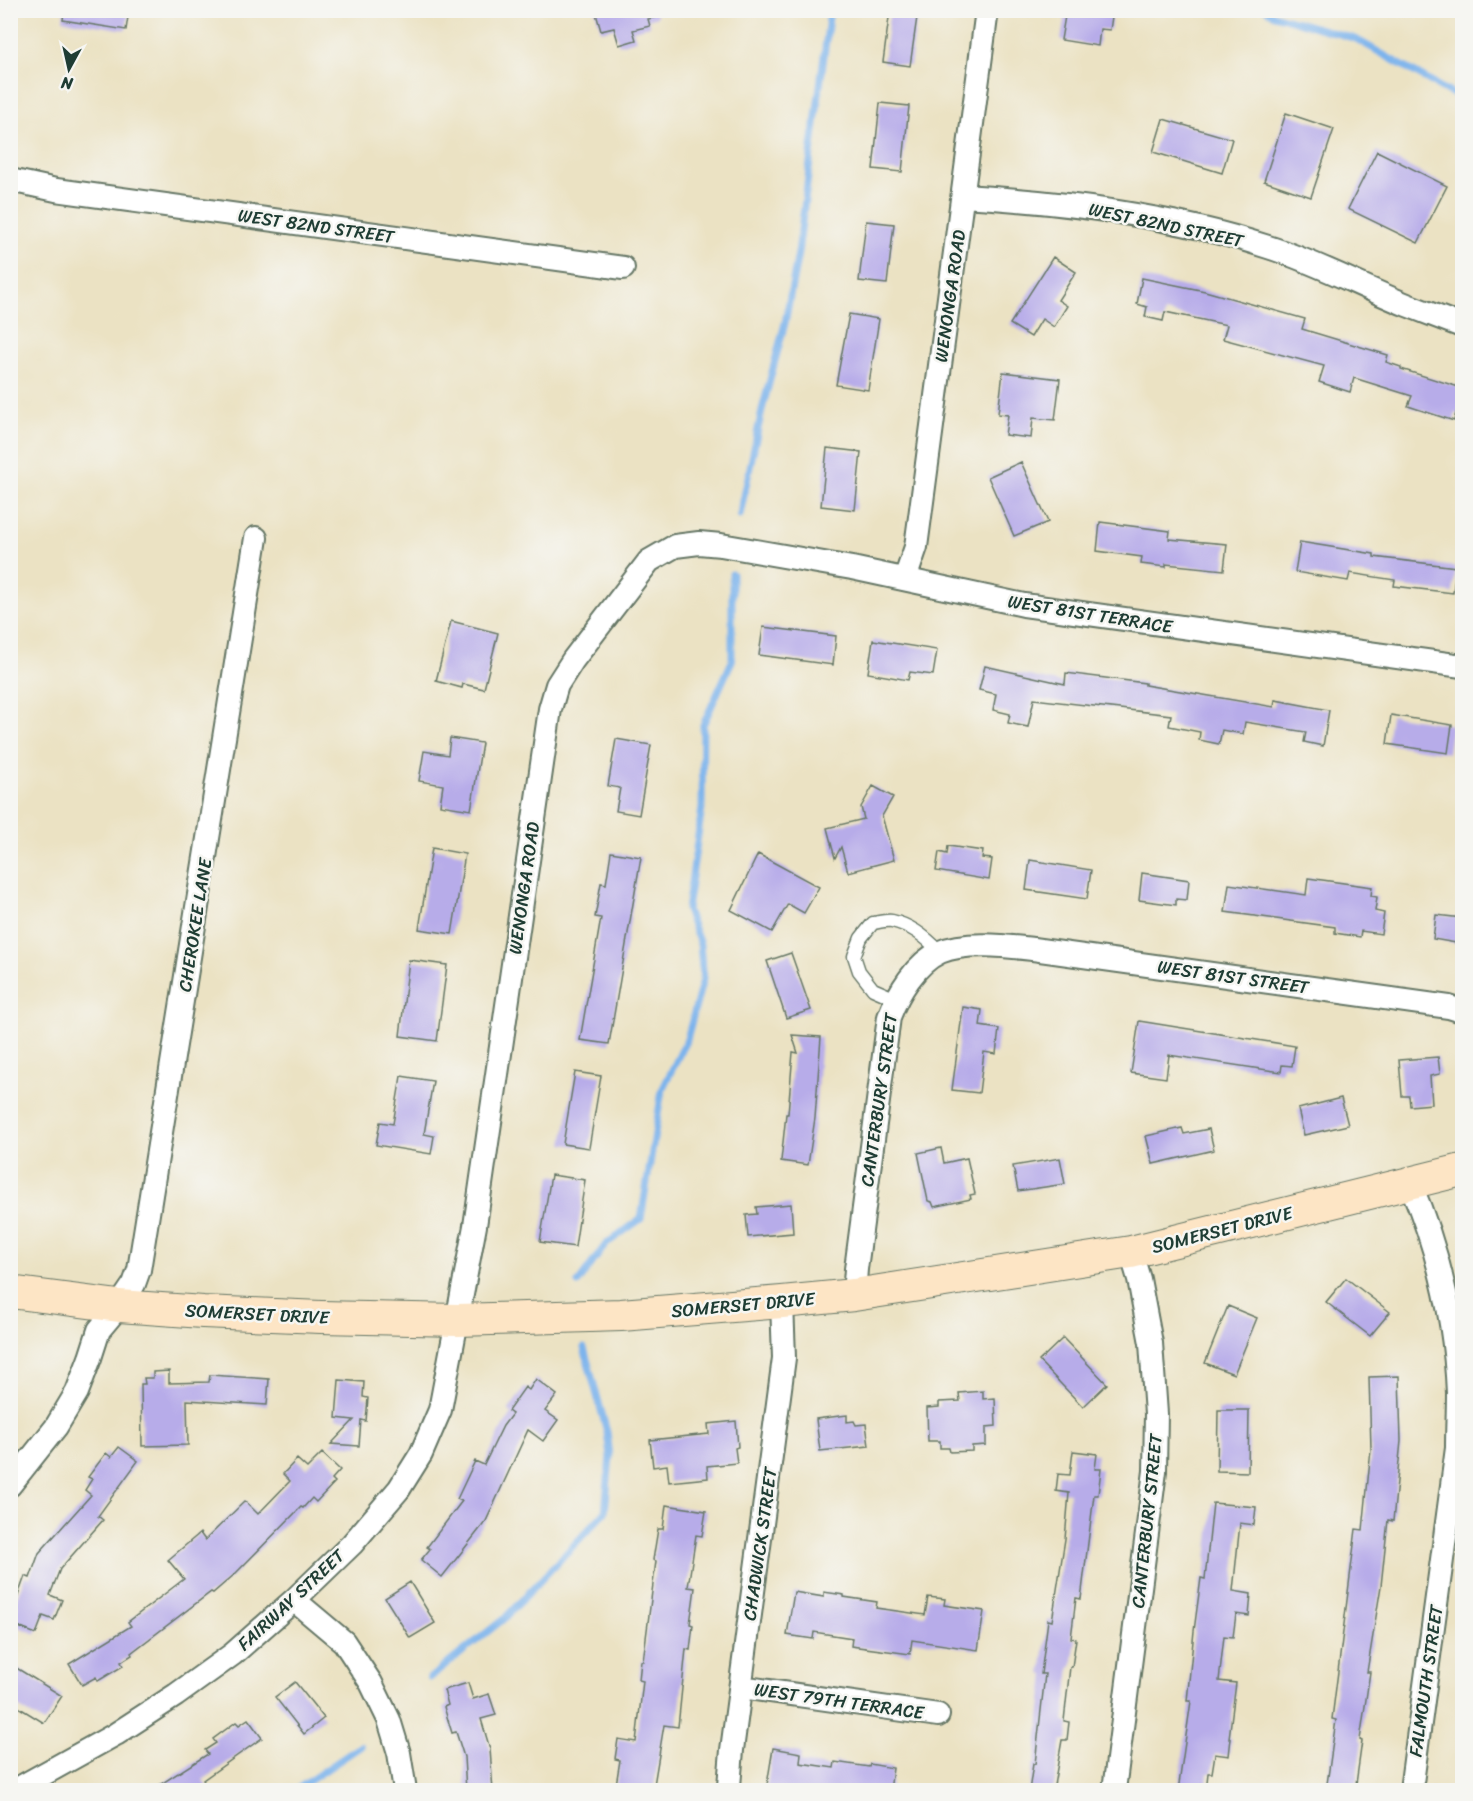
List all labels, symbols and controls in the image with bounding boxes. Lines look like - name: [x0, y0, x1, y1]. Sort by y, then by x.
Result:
- north arrow: [39, 39, 99, 99]
- text: N: [59, 68, 75, 99]
- street label: WEST 82ND STREET: [1086, 193, 1247, 257]
- street label: WEST 82ND STREET: [236, 199, 397, 253]
- street label: WENONGA ROAD: [925, 227, 975, 364]
- street label: WEST 81ST TERRACE: [1005, 585, 1176, 643]
- street label: WENONGA ROAD: [499, 819, 549, 956]
- street label: CHEROKEE LANE: [169, 855, 221, 994]
- street label: WEST 81ST STREET: [1155, 951, 1312, 1004]
- street label: CANTERBURY STREET: [851, 1010, 907, 1189]
- street label: SOMERSET DRIVE: [1148, 1197, 1297, 1263]
- street label: SOMERSET DRIVE: [670, 1283, 817, 1327]
- street label: SOMERSET DRIVE: [184, 1294, 331, 1334]
- street label: CANTERBURY STREET: [1122, 1431, 1172, 1609]
- street label: CHADWICK STREET: [733, 1464, 787, 1623]
- street label: FAIRWAY STREET: [230, 1540, 353, 1659]
- street label: FALMOUTH STREET: [1400, 1602, 1453, 1759]
- street label: WEST 79TH TERRACE: [752, 1673, 927, 1729]

